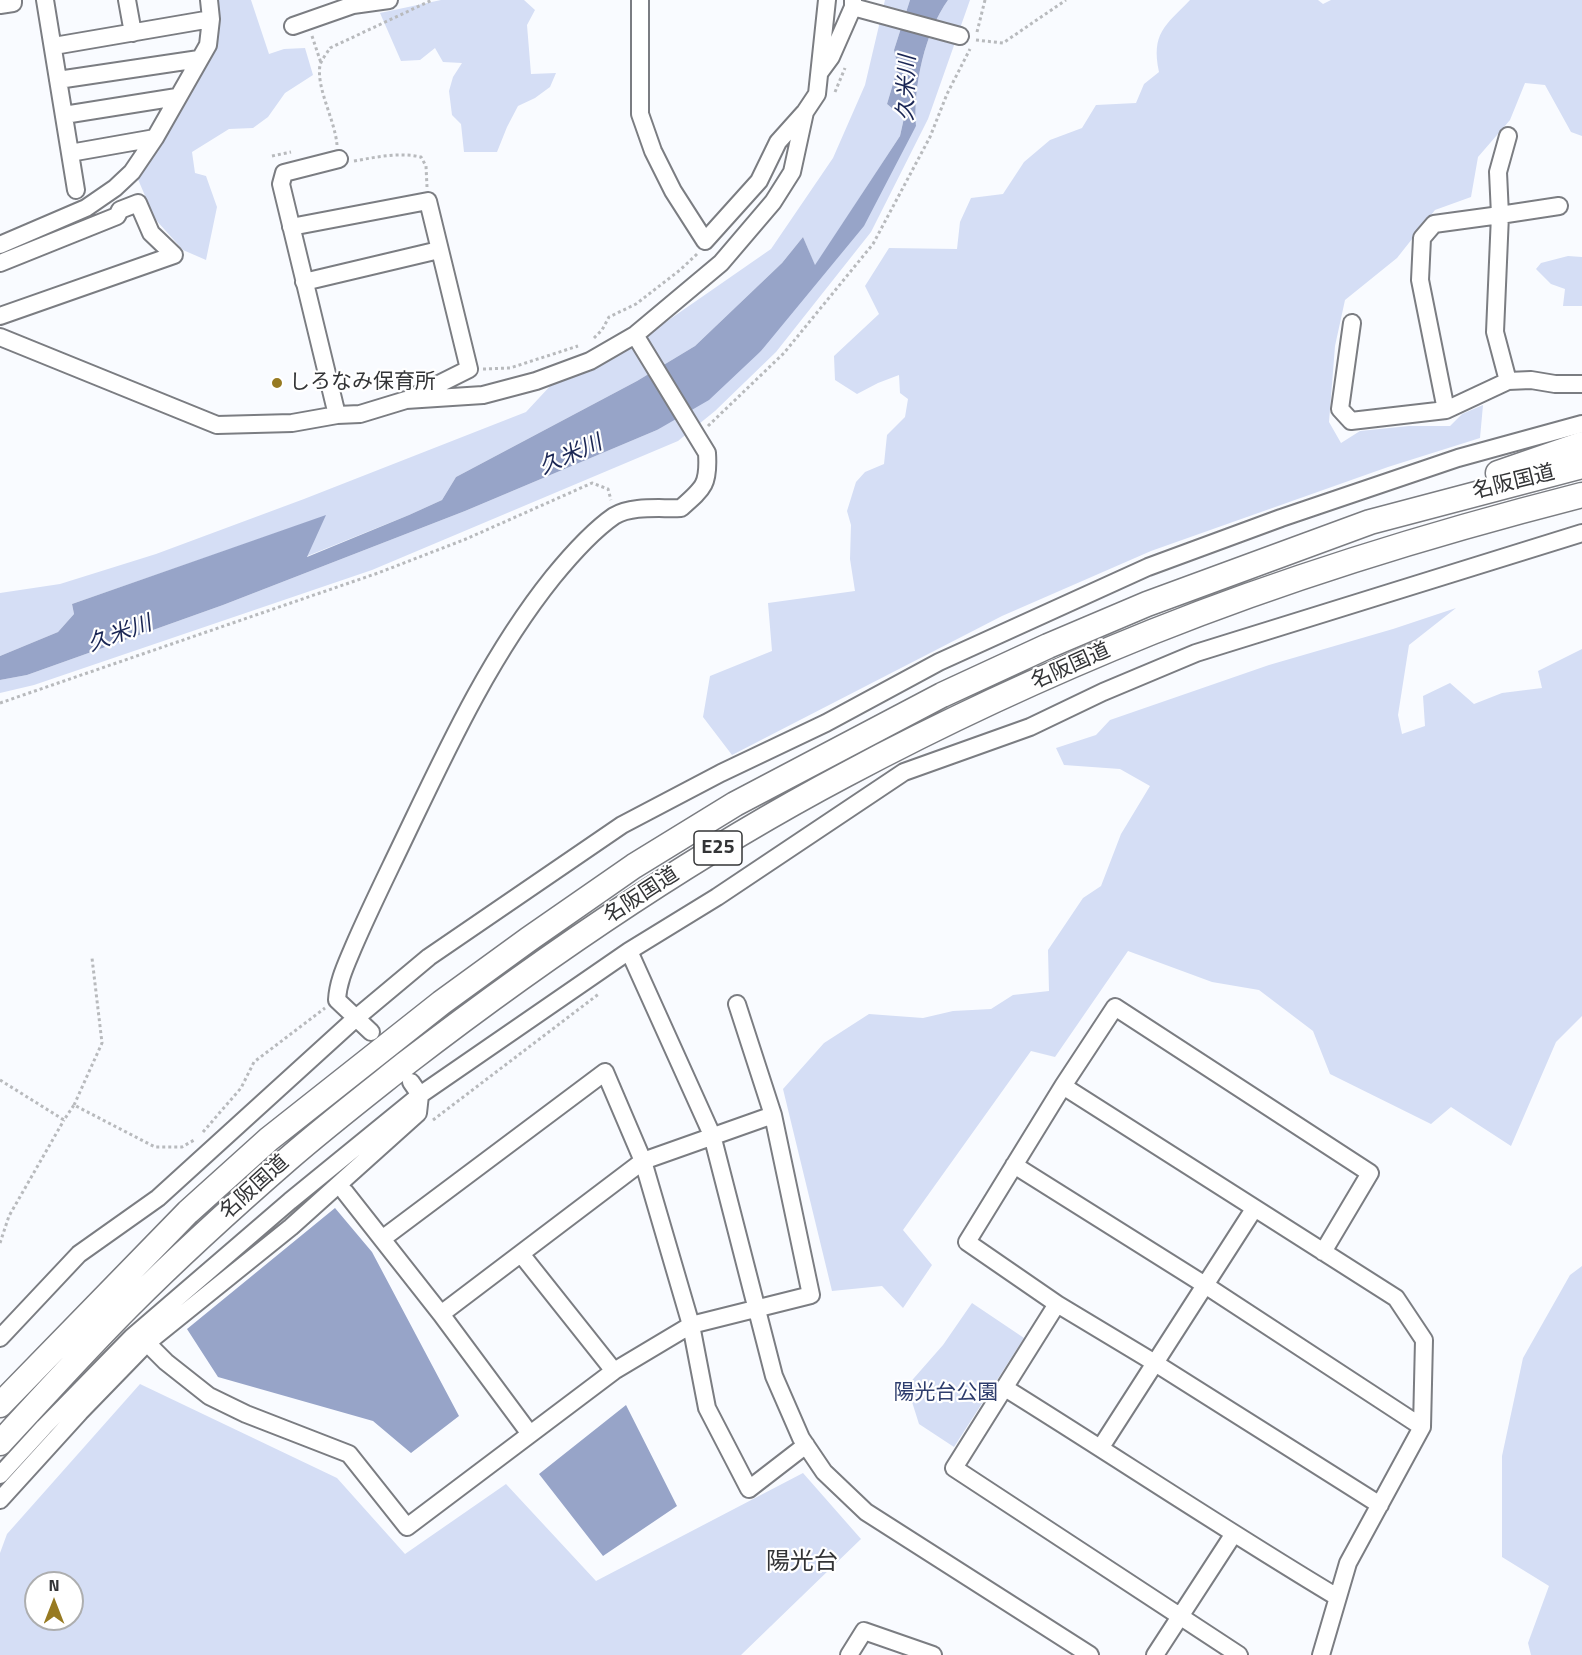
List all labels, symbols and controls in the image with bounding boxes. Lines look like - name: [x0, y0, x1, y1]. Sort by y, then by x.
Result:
- water label: 久米川: [894, 55, 922, 121]
- place label: しろなみ保育所: [289, 370, 436, 396]
- marker: しろなみ保育所: [270, 376, 284, 390]
- water label: 久米川: [535, 431, 607, 481]
- street label: 名阪国道: [1470, 461, 1558, 505]
- water label: 久米川: [84, 611, 156, 659]
- street label: 名阪国道: [1028, 638, 1114, 696]
- road number: E25: [694, 831, 742, 865]
- street label: 名阪国道: [600, 863, 684, 929]
- street label: 名阪国道: [215, 1151, 295, 1225]
- park label: 陽光台公園: [894, 1381, 998, 1407]
- district label: 陽光台: [766, 1549, 838, 1577]
- north arrow: [24, 1571, 84, 1631]
- text: N: [48, 1573, 60, 1597]

